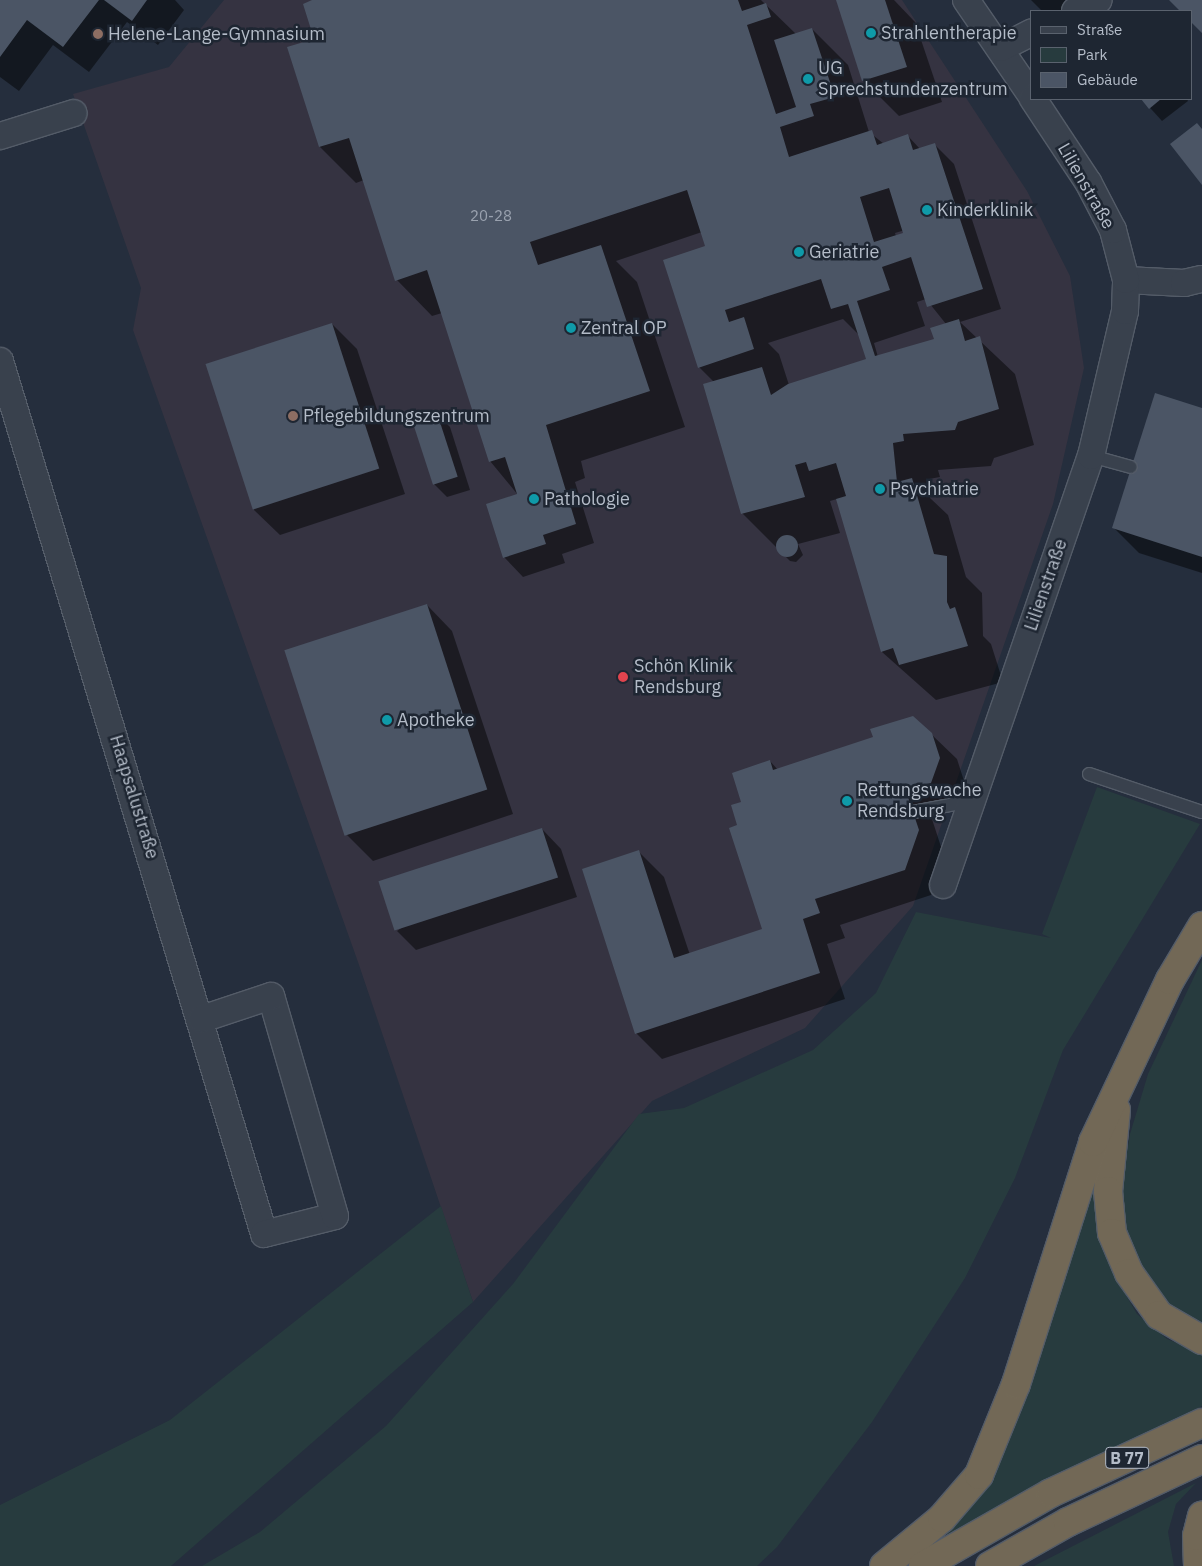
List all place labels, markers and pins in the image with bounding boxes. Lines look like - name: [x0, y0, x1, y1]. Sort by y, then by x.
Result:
- place label: Strahlentherapie: [881, 22, 1017, 44]
- place label: Helene-Lange-Gymnasium: [108, 23, 325, 45]
- marker: Strahlentherapie: [865, 27, 877, 39]
- marker: Helene-Lange-Gymnasium: [92, 28, 104, 40]
- place label: UG Sprechstundenzentrum: [818, 58, 1008, 100]
- marker: UG Sprechstundenzentrum: [802, 73, 814, 85]
- place label: Kinderklinik: [937, 199, 1033, 221]
- marker: Kinderklinik: [921, 204, 933, 216]
- place label: Geriatrie: [809, 241, 879, 263]
- marker: Geriatrie: [793, 246, 805, 258]
- place label: Zentral OP: [581, 317, 667, 339]
- marker: Zentral OP: [565, 322, 577, 334]
- place label: Pflegebildungszentrum: [303, 405, 490, 427]
- marker: Pflegebildungszentrum: [287, 410, 299, 422]
- place label: Psychiatrie: [890, 478, 979, 500]
- marker: Psychiatrie: [874, 483, 886, 495]
- place label: Pathologie: [544, 488, 630, 510]
- marker: Pathologie: [528, 493, 540, 505]
- place label: Schön Klinik Rendsburg: [634, 656, 733, 699]
- marker: Schön Klinik Rendsburg: [616, 670, 630, 684]
- place label: Apotheke: [397, 709, 475, 731]
- marker: Apotheke: [381, 714, 393, 726]
- place label: Rettungswache Rendsburg: [857, 780, 982, 822]
- marker: Rettungswache Rendsburg: [841, 795, 853, 807]

